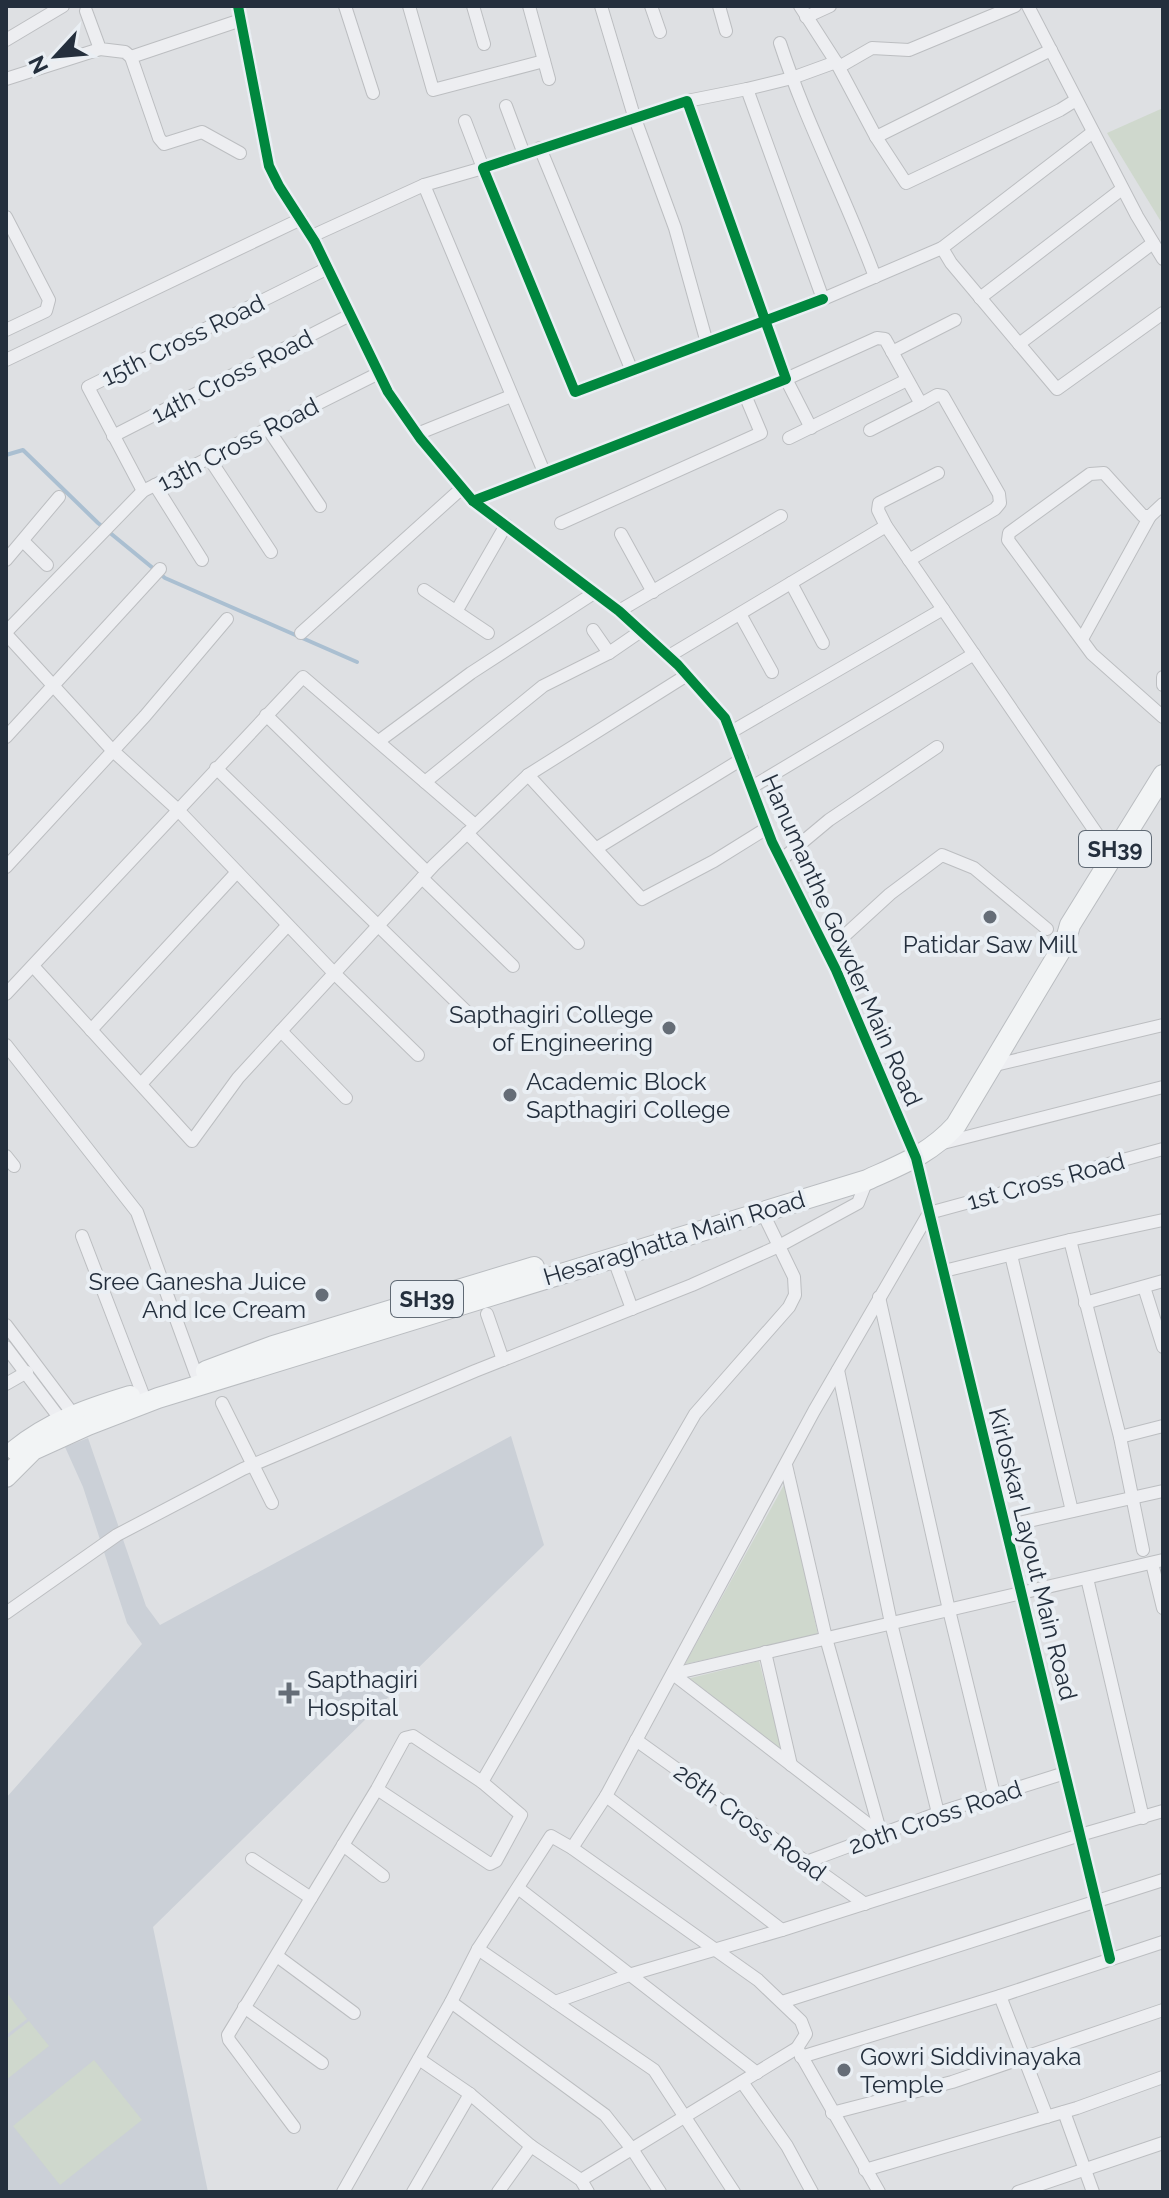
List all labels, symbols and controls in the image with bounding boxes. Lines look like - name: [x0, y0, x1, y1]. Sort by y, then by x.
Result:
- north arrow: [16, 16, 96, 96]
- text: N: [23, 52, 53, 78]
- street label: 15th Cross Road: [97, 288, 269, 392]
- street label: 14th Cross Road: [146, 323, 318, 429]
- street label: 13th Cross Road: [153, 391, 323, 497]
- street label: Hanumanthe Gowder Main Road: [755, 770, 929, 1110]
- road number: SH39: [1079, 831, 1151, 867]
- marker: Patidar Saw Mill: [981, 908, 999, 926]
- place label: Patidar Saw Mill: [903, 930, 1078, 959]
- place label: Sapthagiri College of Engineering: [449, 1000, 653, 1057]
- marker: Sapthagiri College of Engineering: [660, 1019, 678, 1037]
- place label: Academic Block Sapthagiri College: [526, 1067, 730, 1124]
- marker: Academic Block Sapthagiri College: [501, 1086, 519, 1104]
- street label: 1st Cross Road: [964, 1146, 1128, 1216]
- street label: Hesaraghatta Main Road: [540, 1184, 808, 1292]
- place label: Sree Ganesha Juice And Ice Cream: [89, 1267, 306, 1324]
- road number: SH39: [391, 1281, 463, 1317]
- marker: Sree Ganesha Juice And Ice Cream: [313, 1286, 331, 1304]
- street label: Kirloskar Layout Main Road: [983, 1405, 1083, 1703]
- place label: Sapthagiri Hospital: [307, 1665, 418, 1722]
- marker: Sapthagiri Hospital: [278, 1682, 300, 1704]
- street label: 26th Cross Road: [668, 1757, 832, 1887]
- street label: 20th Cross Road: [845, 1774, 1025, 1860]
- place label: Gowri Siddivinayaka Temple: [860, 2042, 1081, 2099]
- marker: Gowri Siddivinayaka Temple: [835, 2061, 853, 2079]

